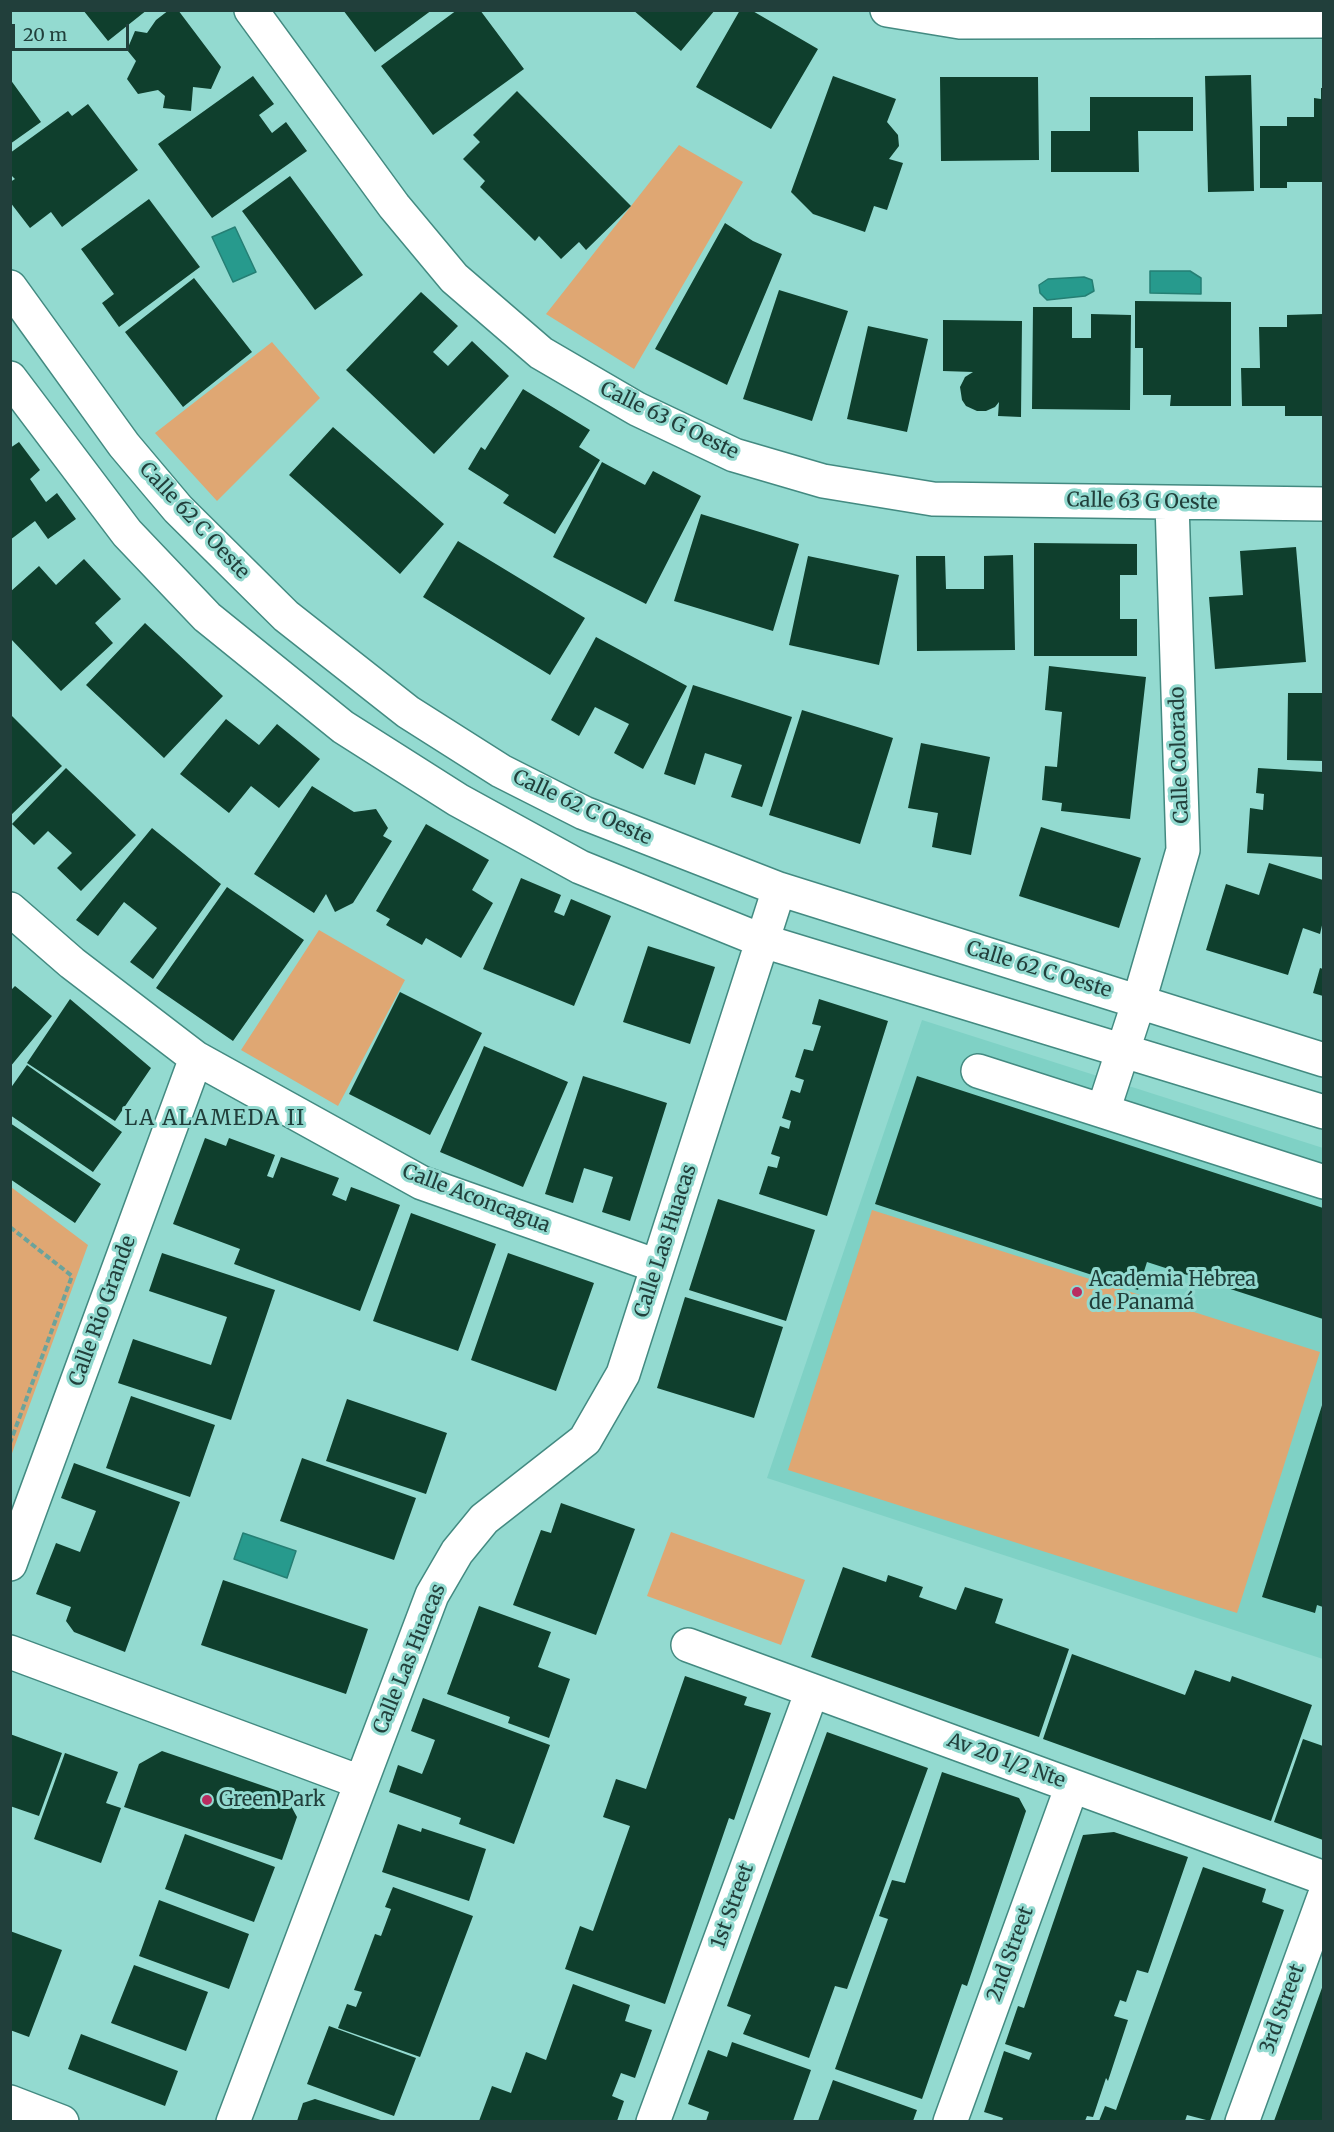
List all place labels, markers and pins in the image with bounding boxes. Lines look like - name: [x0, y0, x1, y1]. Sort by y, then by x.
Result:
- place label: Academia Hebrea de Panamá: [1089, 1268, 1256, 1315]
- marker: Academia Hebrea de Panamá: [1070, 1285, 1084, 1299]
- place label: Green Park: [219, 1788, 325, 1812]
- marker: Green Park: [200, 1793, 214, 1807]

